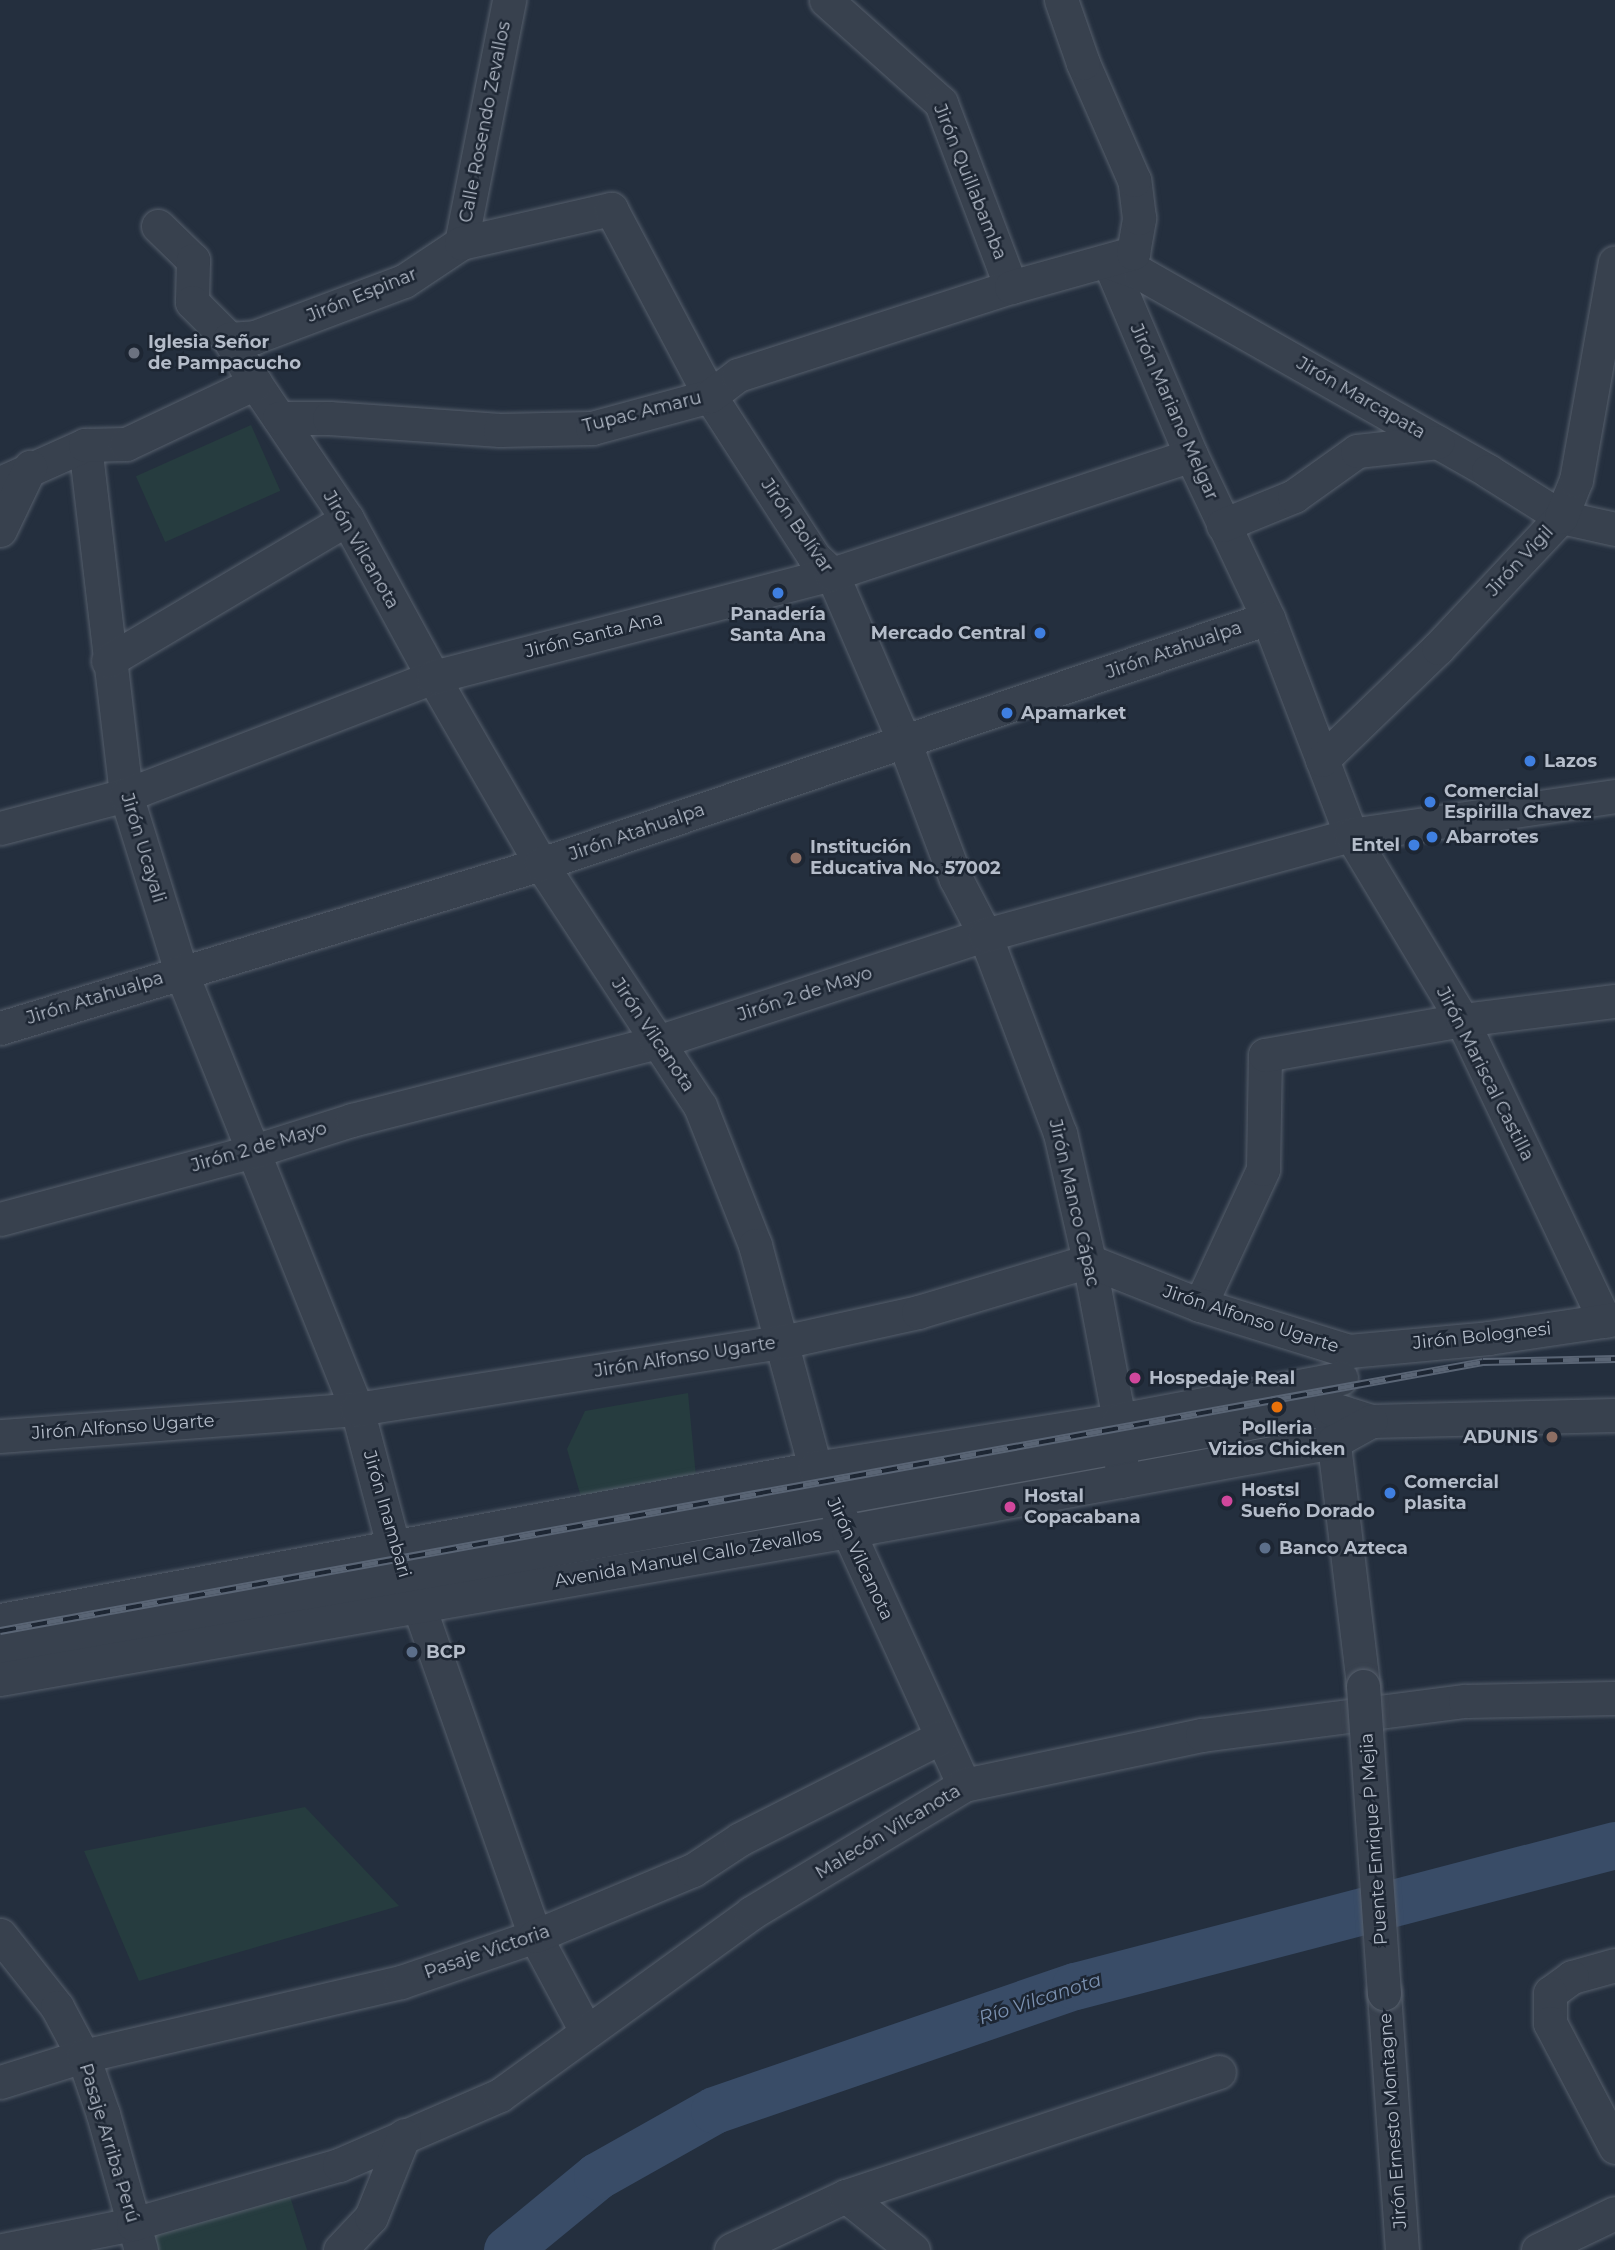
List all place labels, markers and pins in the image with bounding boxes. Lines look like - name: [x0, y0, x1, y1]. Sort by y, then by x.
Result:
- place label: Iglesia Señor de Pampacucho: [148, 332, 301, 374]
- marker: Iglesia Señor de Pampacucho: [126, 345, 142, 361]
- marker: Panadería Santa Ana: [770, 585, 786, 601]
- place label: Panadería Santa Ana: [730, 604, 826, 646]
- place label: Mercado Central: [871, 622, 1026, 644]
- marker: Mercado Central: [1032, 625, 1048, 641]
- place label: Apamarket: [1021, 702, 1126, 724]
- marker: Apamarket: [999, 705, 1015, 721]
- place label: Lazos: [1544, 750, 1597, 772]
- marker: Lazos: [1522, 753, 1538, 769]
- place label: Comercial Espirilla Chavez: [1444, 781, 1591, 824]
- marker: Comercial Espirilla Chavez: [1422, 794, 1438, 810]
- place label: Abarrotes: [1446, 826, 1539, 848]
- marker: Abarrotes: [1424, 829, 1440, 845]
- place label: Entel: [1351, 834, 1400, 856]
- place label: Institución Educativa No. 57002: [810, 837, 1001, 880]
- marker: Entel: [1406, 837, 1422, 853]
- marker: Institución Educativa No. 57002: [788, 850, 804, 866]
- place label: Hospedaje Real: [1149, 1367, 1295, 1389]
- marker: Hospedaje Real: [1127, 1370, 1143, 1386]
- marker: Polleria Vizios Chicken: [1269, 1399, 1285, 1415]
- place label: Polleria Vizios Chicken: [1208, 1418, 1346, 1460]
- place label: ADUNIS: [1463, 1426, 1538, 1448]
- marker: ADUNIS: [1544, 1429, 1560, 1445]
- place label: Comercial plasita: [1404, 1472, 1499, 1514]
- place label: Hostsl Sueño Dorado: [1241, 1480, 1375, 1522]
- marker: Comercial plasita: [1382, 1485, 1398, 1501]
- place label: Hostal Copacabana: [1024, 1486, 1141, 1528]
- marker: Hostsl Sueño Dorado: [1219, 1493, 1235, 1509]
- marker: Hostal Copacabana: [1002, 1499, 1018, 1515]
- place label: Banco Azteca: [1279, 1537, 1408, 1559]
- marker: Banco Azteca: [1257, 1540, 1273, 1556]
- place label: BCP: [426, 1641, 466, 1663]
- marker: BCP: [404, 1644, 420, 1660]

